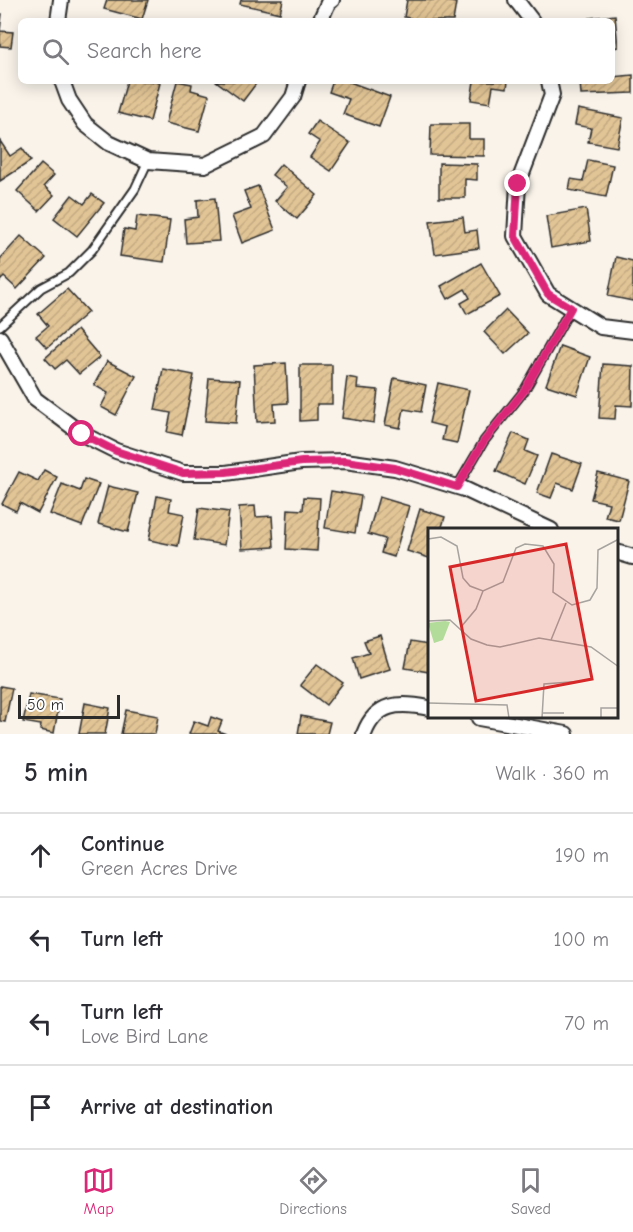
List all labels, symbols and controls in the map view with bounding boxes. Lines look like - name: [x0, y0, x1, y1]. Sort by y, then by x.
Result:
- search box: [18, 18, 615, 84]
- icon: search: [39, 35, 72, 68]
- text: Search here: [87, 38, 202, 64]
- route end: [504, 170, 530, 196]
- route start: [68, 420, 94, 446]
- inset map: [428, 528, 618, 719]
- scale bar: [18, 692, 120, 720]
- text: 50 m: [27, 696, 64, 714]
- text: 5 min: [24, 758, 88, 788]
- text: Walk · 360 m: [495, 762, 609, 785]
- text: Continue: [81, 831, 164, 857]
- icon: ahead: [24, 839, 57, 872]
- text: 190 m: [555, 844, 609, 867]
- text: Green Acres Drive: [81, 857, 238, 880]
- icon: left: [24, 923, 57, 956]
- text: Turn left: [81, 926, 163, 952]
- text: 100 m: [554, 928, 609, 951]
- text: Turn left: [81, 999, 163, 1025]
- icon: left: [24, 1007, 57, 1040]
- text: 70 m: [564, 1012, 609, 1035]
- text: Love Bird Lane: [81, 1025, 208, 1048]
- icon: arrive: [24, 1091, 57, 1124]
- text: Arrive at destination: [81, 1094, 273, 1120]
- tab: Map: [82, 1164, 115, 1218]
- tab: Directions: [279, 1164, 347, 1218]
- tab: Saved: [511, 1164, 551, 1218]

